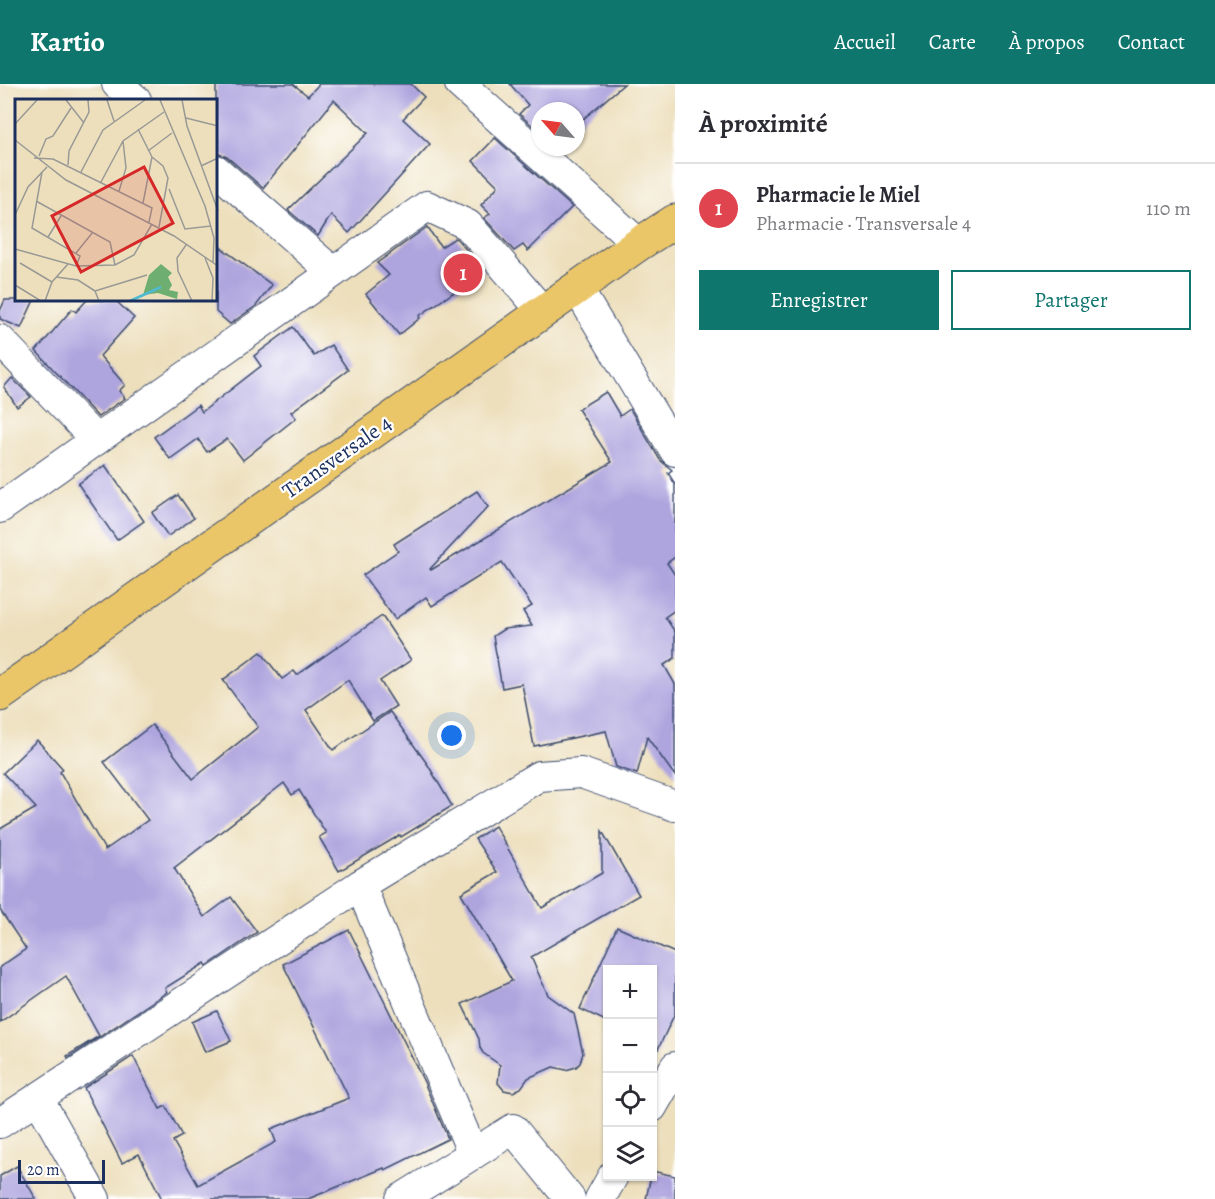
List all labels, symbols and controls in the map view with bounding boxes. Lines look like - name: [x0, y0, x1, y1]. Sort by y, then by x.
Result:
- text: Kartio: [30, 23, 105, 61]
- text: Accueil: [834, 28, 896, 56]
- text: Carte: [929, 28, 976, 56]
- text: À propos: [1009, 28, 1085, 56]
- text: Contact: [1118, 28, 1185, 56]
- inset map: [15, 99, 218, 302]
- north arrow: [531, 102, 585, 156]
- text: À proximité: [699, 106, 828, 141]
- text: Pharmacie le Miel: [756, 180, 920, 210]
- text: 1: [715, 195, 722, 222]
- text: 110 m: [1146, 195, 1191, 222]
- text: Pharmacie · Transversale 4: [756, 210, 971, 237]
- pin: 1: [444, 250, 482, 296]
- button: Enregistrer: [699, 270, 939, 330]
- button: Partager: [951, 270, 1191, 330]
- street label: Transversale 4: [276, 408, 398, 506]
- your location: [437, 721, 466, 750]
- map controls: [603, 965, 657, 1181]
- button: +: [603, 965, 657, 1019]
- button: −: [603, 1019, 657, 1073]
- button: locate: [603, 1073, 657, 1127]
- button: layers: [603, 1127, 657, 1181]
- scale bar: [18, 1157, 105, 1184]
- text: 20 m: [27, 1159, 60, 1181]

